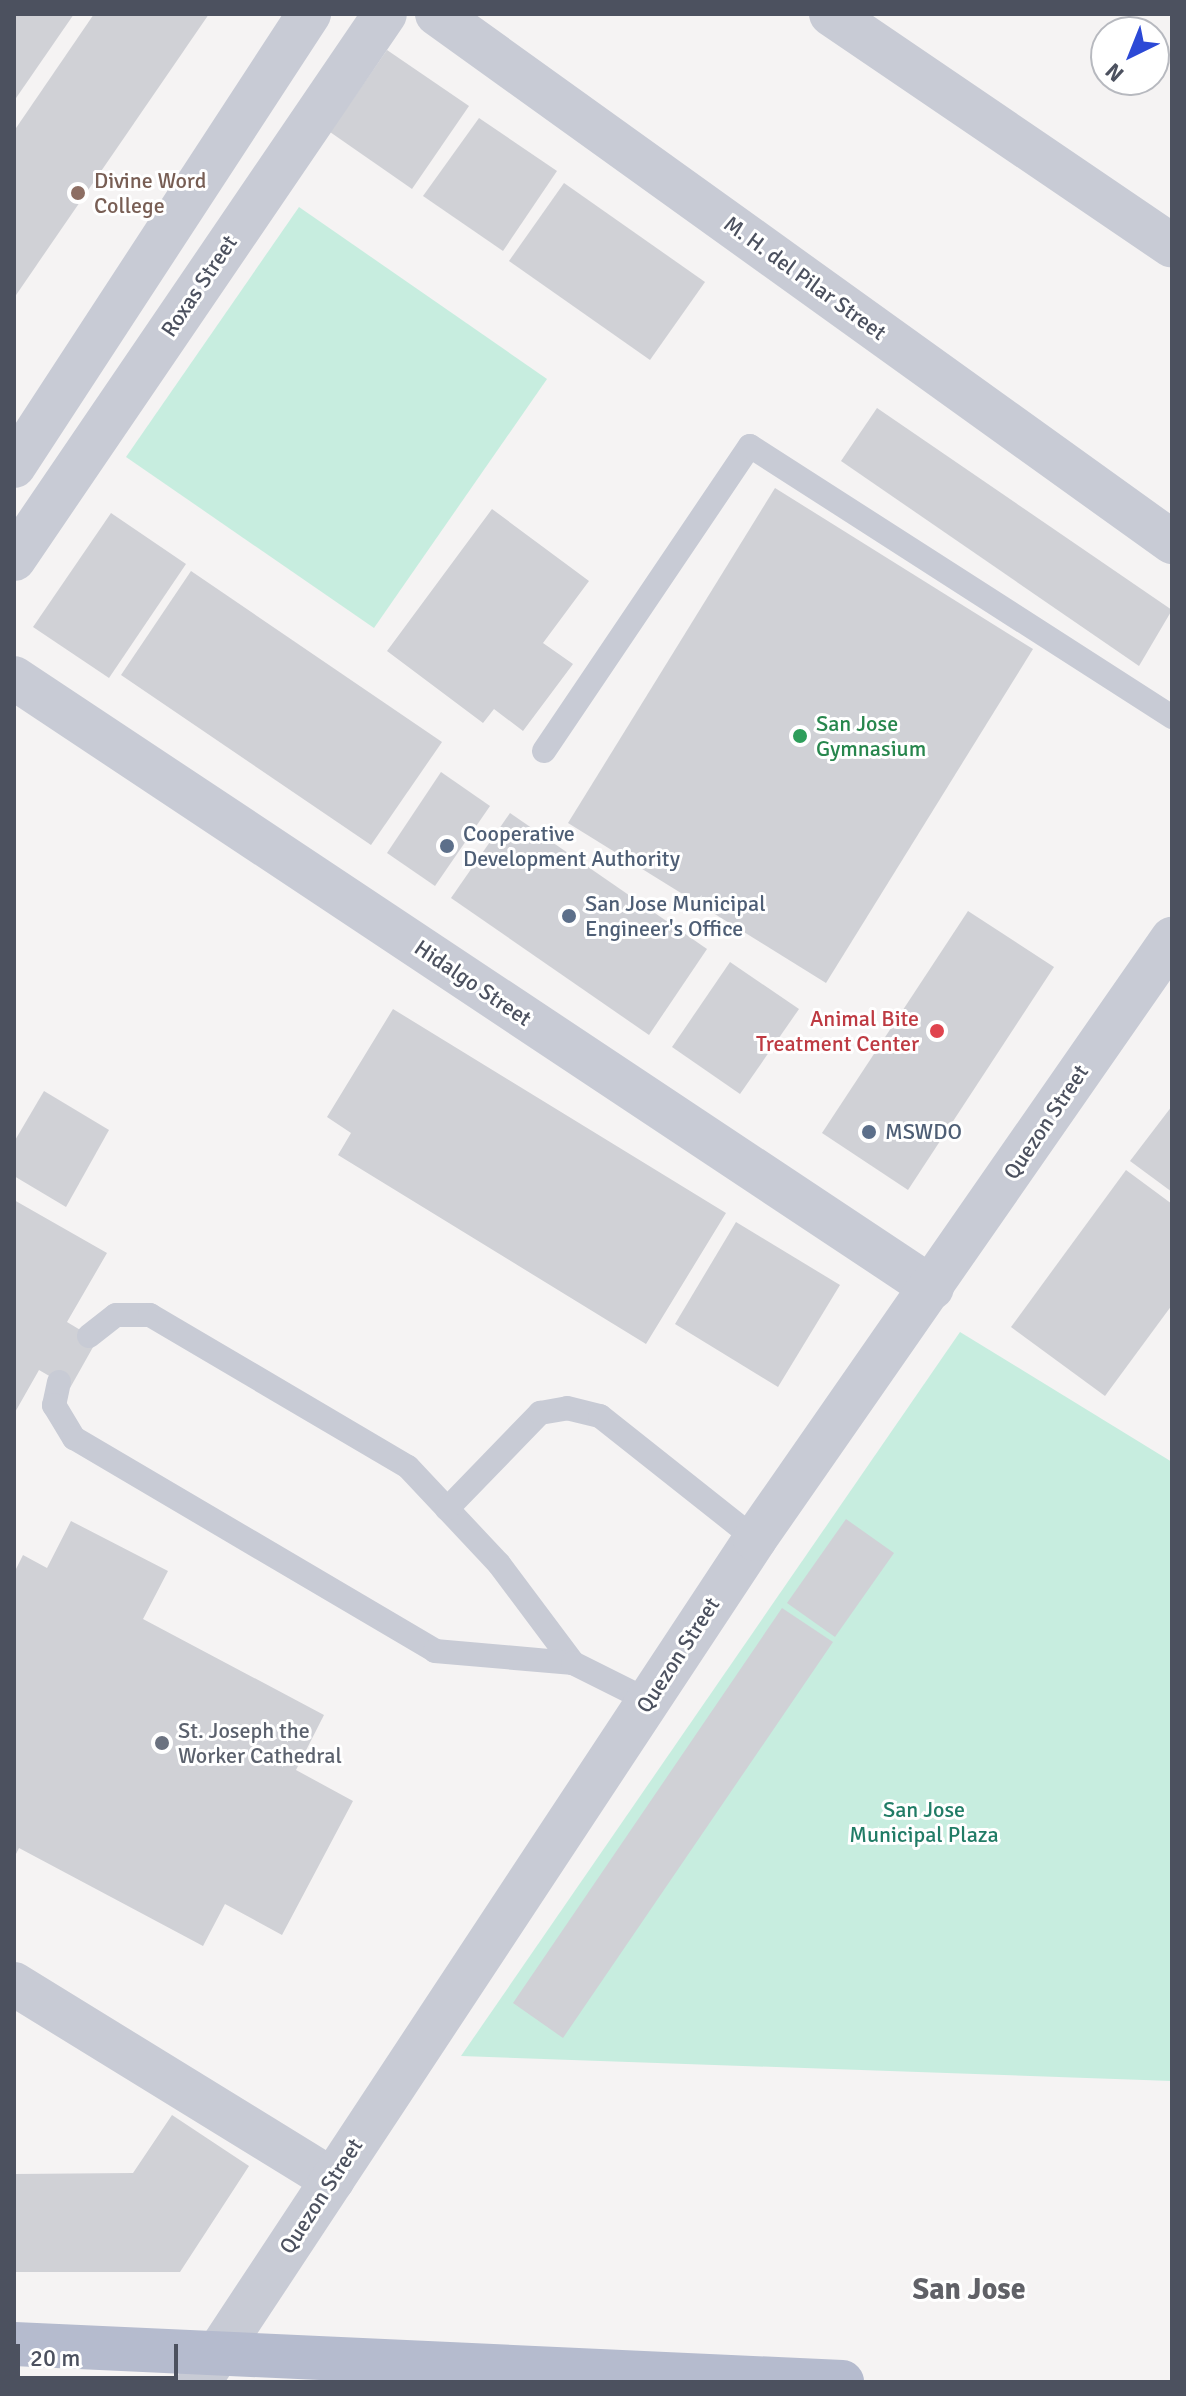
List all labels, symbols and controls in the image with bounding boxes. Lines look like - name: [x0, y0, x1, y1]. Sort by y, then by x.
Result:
- north arrow: [1090, 16, 1170, 96]
- text: N: [1100, 57, 1129, 88]
- place label: Divine Word College: [94, 167, 206, 218]
- marker: Divine Word College: [69, 184, 87, 202]
- street label: M. H. del Pilar Street: [719, 210, 891, 346]
- street label: Roxas Street: [155, 230, 243, 342]
- place label: San Jose Gymnasium: [816, 710, 926, 762]
- marker: San Jose Gymnasium: [791, 727, 809, 745]
- place label: Cooperative Development Authority: [463, 820, 680, 872]
- marker: Cooperative Development Authority: [438, 837, 456, 855]
- place label: San Jose Municipal Engineer's Office: [585, 890, 766, 942]
- marker: San Jose Municipal Engineer's Office: [560, 907, 578, 925]
- street label: Hidalgo Street: [410, 934, 536, 1032]
- place label: Animal Bite Treatment Center: [756, 1005, 919, 1056]
- marker: Animal Bite Treatment Center: [926, 1020, 948, 1042]
- street label: Quezon Street: [998, 1060, 1094, 1184]
- place label: MSWDO: [885, 1119, 962, 1145]
- marker: MSWDO: [860, 1123, 878, 1141]
- street label: Quezon Street: [631, 1592, 725, 1718]
- place label: St. Joseph the Worker Cathedral: [178, 1717, 342, 1768]
- marker: St. Joseph the Worker Cathedral: [153, 1734, 171, 1752]
- park label: San Jose Municipal Plaza: [849, 1796, 999, 1848]
- street label: Quezon Street: [274, 2133, 368, 2259]
- district label: San Jose: [912, 2272, 1026, 2308]
- scale bar: [20, 2328, 182, 2378]
- text: 20 m: [30, 2343, 80, 2373]

